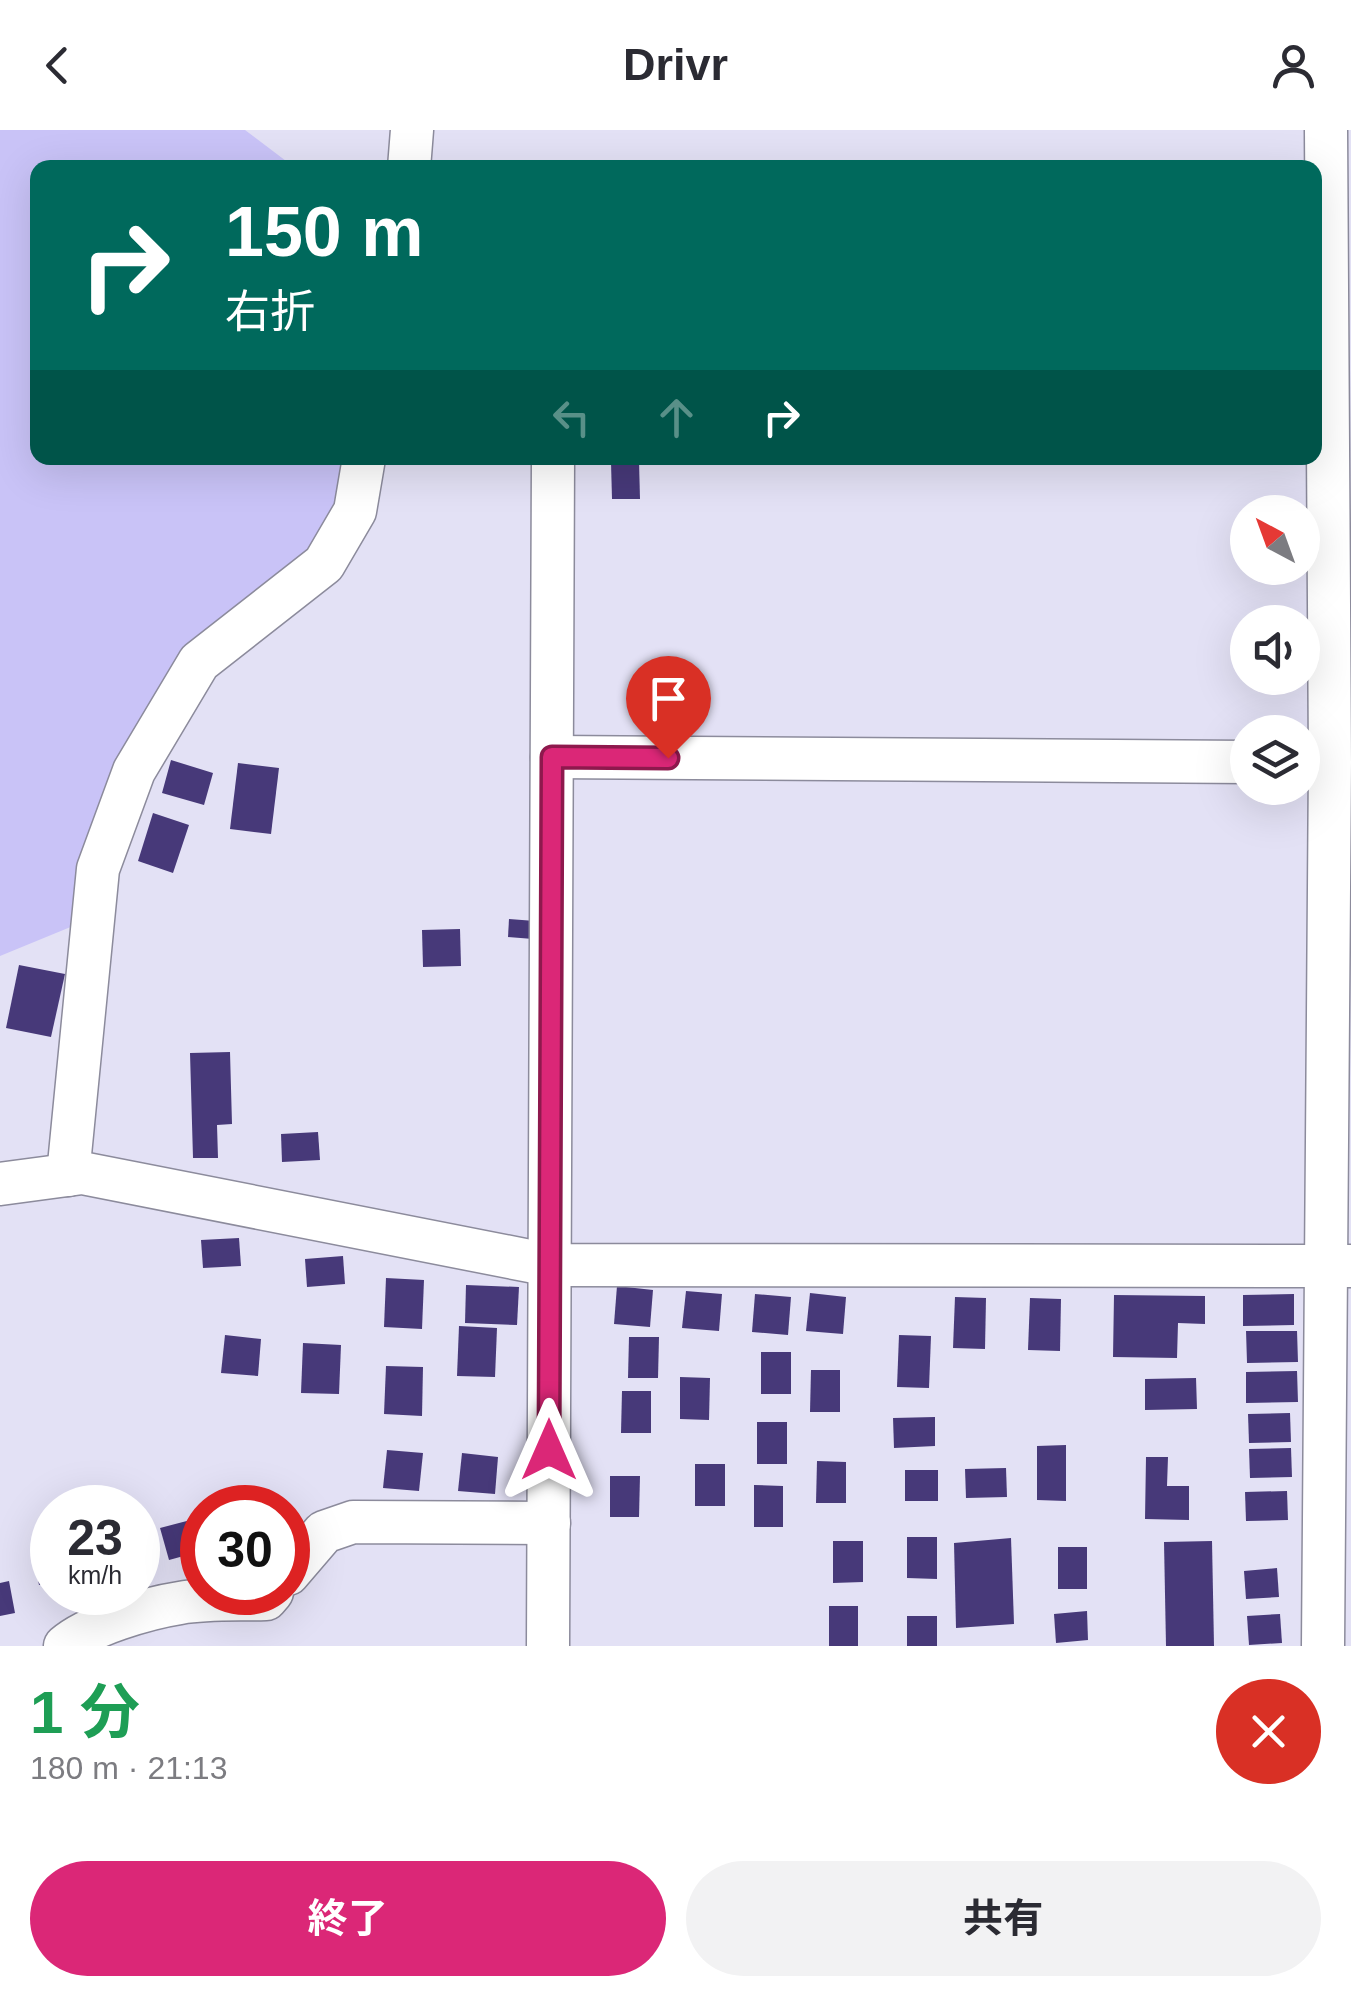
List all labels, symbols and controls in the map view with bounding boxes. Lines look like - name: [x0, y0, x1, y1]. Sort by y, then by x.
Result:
- icon: back: [30, 38, 85, 93]
- icon: person: [1266, 38, 1321, 93]
- text: Drivr: [623, 39, 728, 90]
- text: 150 m: [225, 193, 423, 271]
- icon: right: [60, 200, 190, 330]
- text: 右折: [225, 286, 315, 337]
- icon: left: [544, 390, 599, 445]
- icon: ahead: [649, 390, 704, 445]
- icon: right: [754, 390, 809, 445]
- north arrow: [1230, 495, 1320, 585]
- map controls: [1230, 495, 1320, 805]
- button: sound: [1230, 605, 1320, 695]
- pin: [626, 656, 711, 759]
- icon: arrive: [641, 671, 696, 726]
- button: layers: [1230, 715, 1320, 805]
- position arrow: [497, 1398, 601, 1502]
- speed limit sign: 30: [180, 1485, 310, 1615]
- text: 23: [67, 1510, 123, 1566]
- text: km/h: [68, 1561, 122, 1589]
- text: 1 分: [30, 1679, 140, 1746]
- button: close: [1216, 1679, 1321, 1784]
- text: 180 m · 21:13: [30, 1750, 227, 1786]
- button: 終了: [30, 1861, 666, 1976]
- button: 共有: [686, 1861, 1321, 1976]

